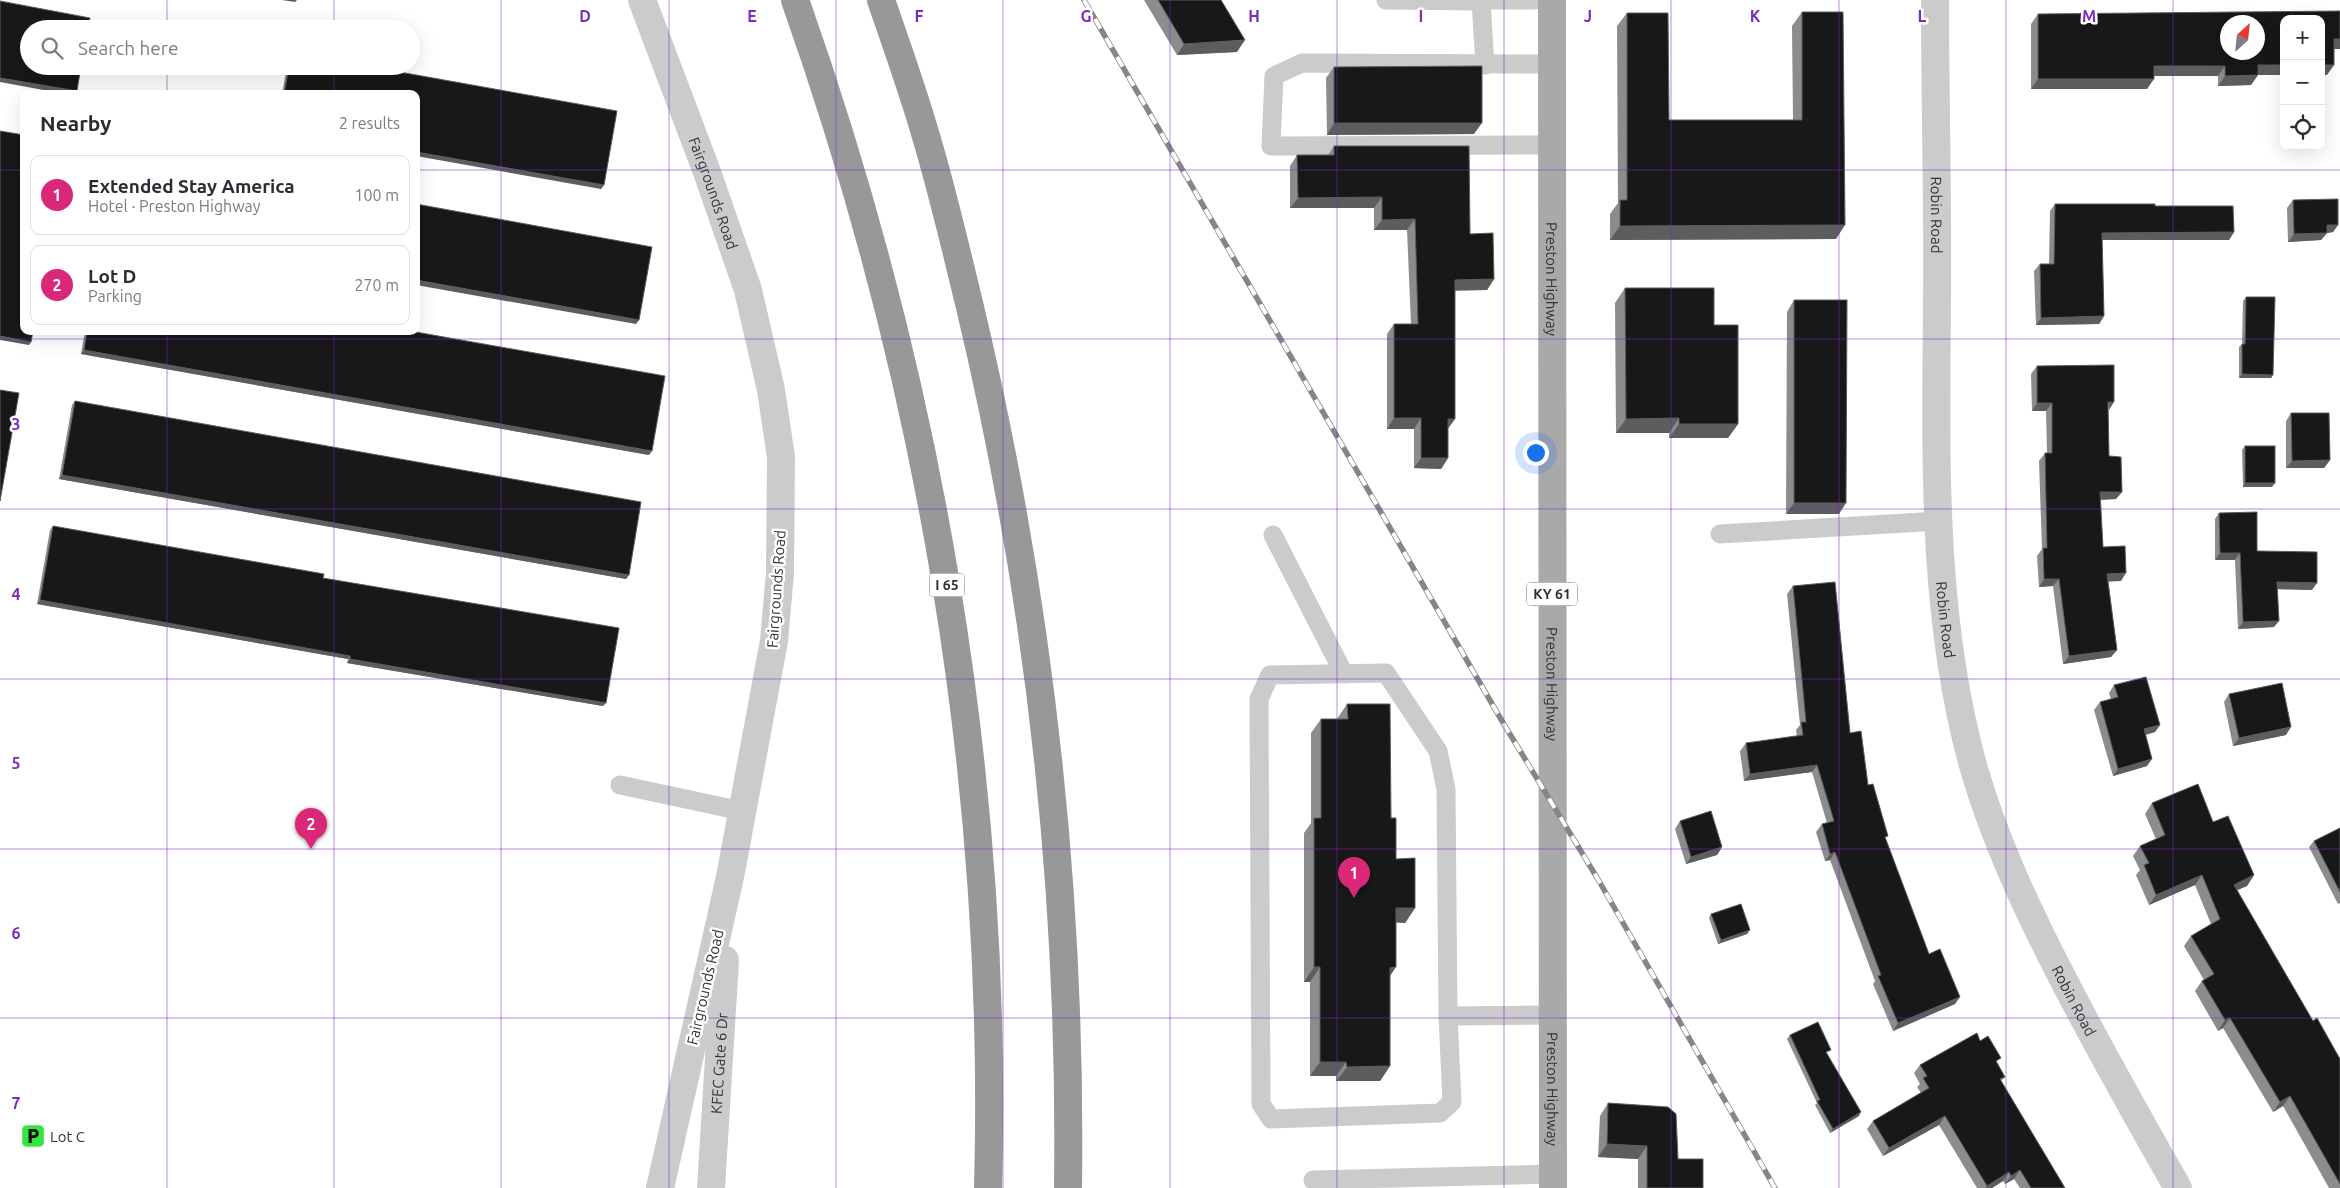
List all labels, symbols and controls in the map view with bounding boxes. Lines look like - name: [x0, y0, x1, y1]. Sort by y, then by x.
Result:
- text: D: [579, 7, 591, 25]
- text: E: [747, 7, 757, 25]
- text: F: [915, 7, 924, 25]
- text: G: [1080, 7, 1092, 25]
- text: H: [1248, 7, 1260, 25]
- text: I: [1419, 7, 1423, 25]
- text: J: [1584, 7, 1592, 25]
- text: K: [1750, 7, 1761, 25]
- text: L: [1918, 7, 1927, 25]
- text: M: [2082, 7, 2096, 25]
- north arrow: [2220, 15, 2265, 60]
- map controls: [2280, 15, 2325, 150]
- button: +: [2280, 15, 2325, 60]
- search box: [20, 20, 420, 75]
- icon: search: [38, 34, 66, 62]
- text: Search here: [78, 37, 178, 59]
- button: −: [2280, 60, 2325, 105]
- button: locate: [2280, 105, 2325, 150]
- text: Nearby: [40, 111, 111, 135]
- text: 2 results: [339, 114, 400, 132]
- street label: Fairgrounds Road: [686, 135, 742, 251]
- text: Extended Stay America: [88, 175, 295, 197]
- street label: Robin Road: [1928, 176, 1946, 254]
- text: 1: [52, 186, 62, 204]
- text: 100 m: [354, 186, 399, 204]
- text: Hotel · Preston Highway: [88, 197, 261, 215]
- street label: Preston Highway: [1544, 222, 1561, 336]
- text: Lot D: [88, 265, 136, 287]
- text: 2: [52, 276, 62, 294]
- text: 270 m: [354, 276, 399, 294]
- text: Parking: [88, 287, 142, 305]
- text: 3: [11, 415, 21, 433]
- your location: [1523, 440, 1549, 466]
- street label: Fairgrounds Road: [763, 530, 789, 648]
- road number: I 65: [930, 574, 964, 596]
- street label: Robin Road: [1933, 581, 1959, 659]
- road number: KY 61: [1527, 582, 1577, 606]
- text: 4: [11, 585, 21, 603]
- street label: Preston Highway: [1544, 627, 1561, 741]
- text: 5: [11, 754, 21, 772]
- pin: 2: [295, 808, 327, 849]
- pin: 1: [1338, 857, 1370, 898]
- text: 6: [11, 924, 21, 942]
- street label: Fairgrounds Road: [683, 928, 727, 1046]
- street label: Robin Road: [2049, 963, 2100, 1039]
- street label: KFEC Gate 6 Dr: [707, 1012, 730, 1114]
- street label: Preston Highway: [1544, 1032, 1561, 1146]
- text: 7: [11, 1094, 21, 1112]
- parking icon: Lot C: [20, 1123, 46, 1149]
- place label: Lot C: [50, 1128, 85, 1145]

